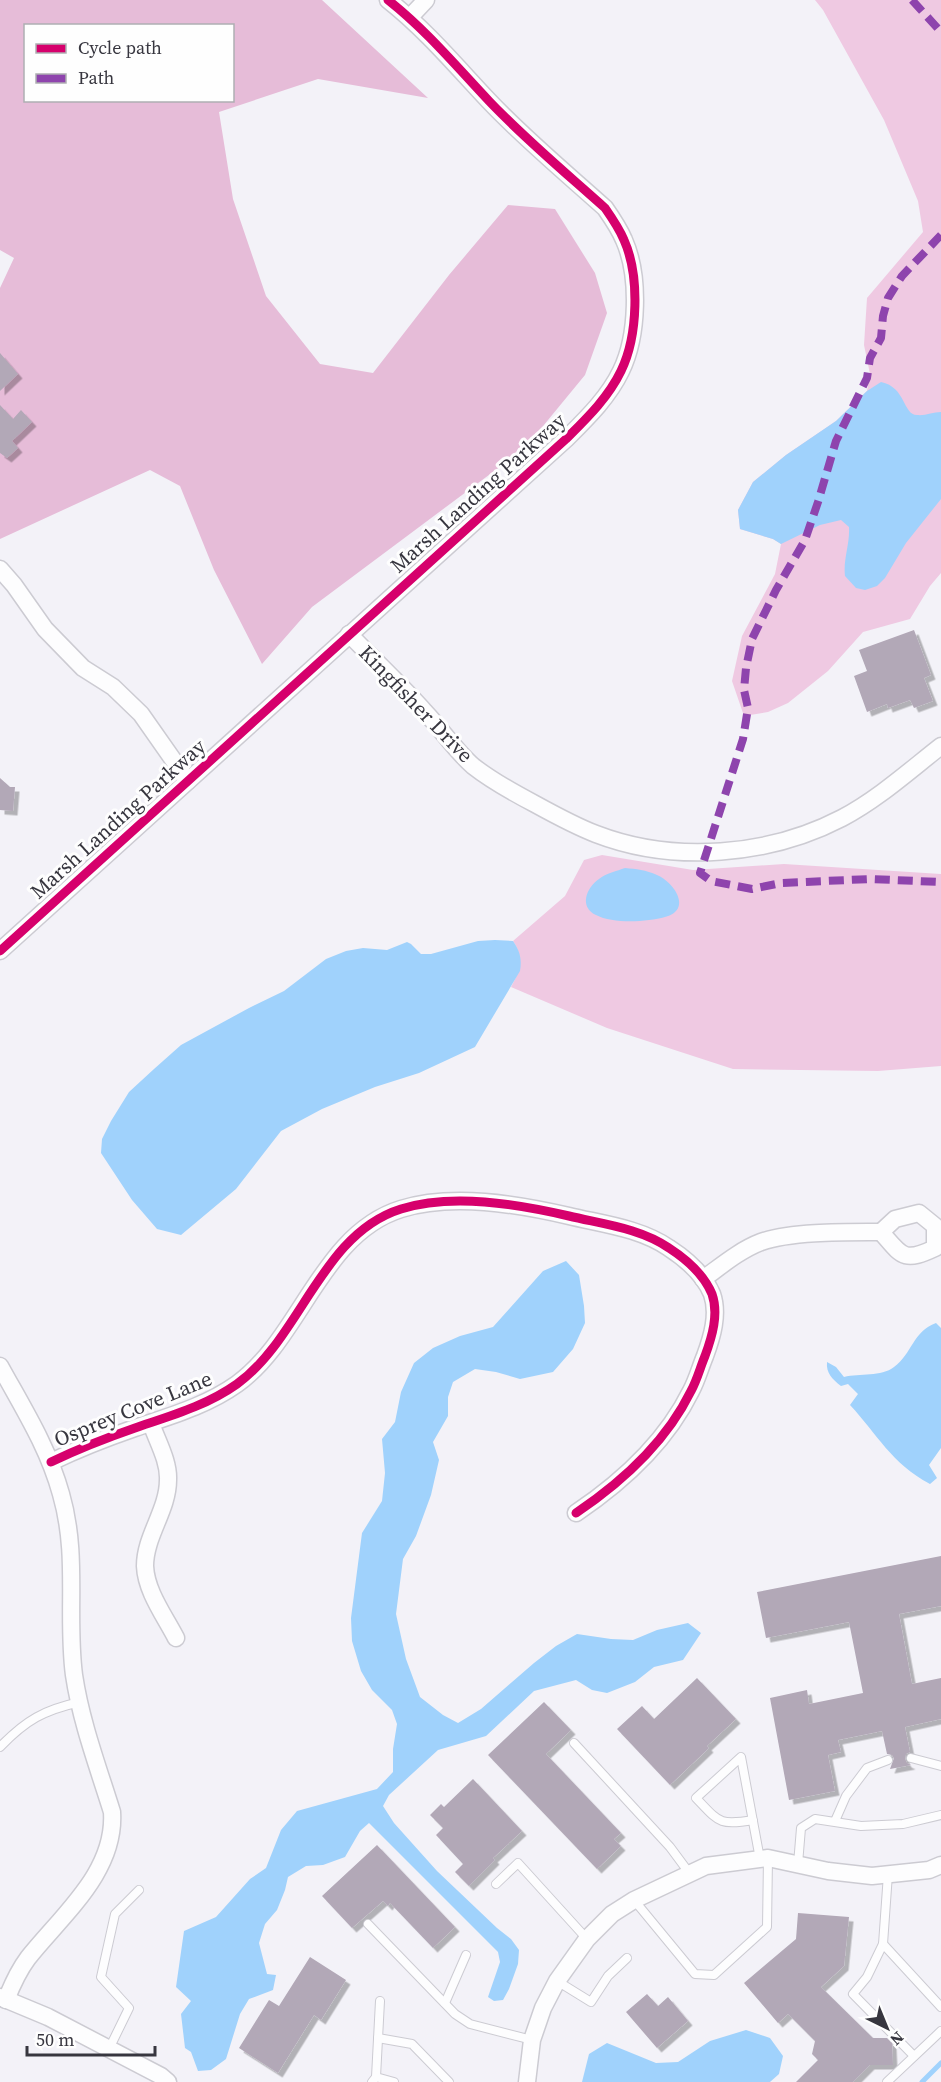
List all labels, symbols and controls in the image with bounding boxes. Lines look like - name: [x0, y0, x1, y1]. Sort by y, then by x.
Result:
- legend: [24, 24, 234, 102]
- text: Cycle path: [78, 35, 162, 60]
- text: Path: [78, 65, 115, 90]
- street label: Marsh Landing Parkway: [384, 406, 572, 579]
- street label: Kingfisher Drive: [353, 638, 480, 769]
- street label: Marsh Landing Parkway: [24, 732, 212, 905]
- street label: Osprey Cove Lane: [50, 1364, 216, 1453]
- north arrow: [857, 1998, 917, 2058]
- scale bar: [27, 2019, 154, 2057]
- text: 50 m: [36, 2027, 74, 2052]
- text: N: [885, 2027, 909, 2051]

